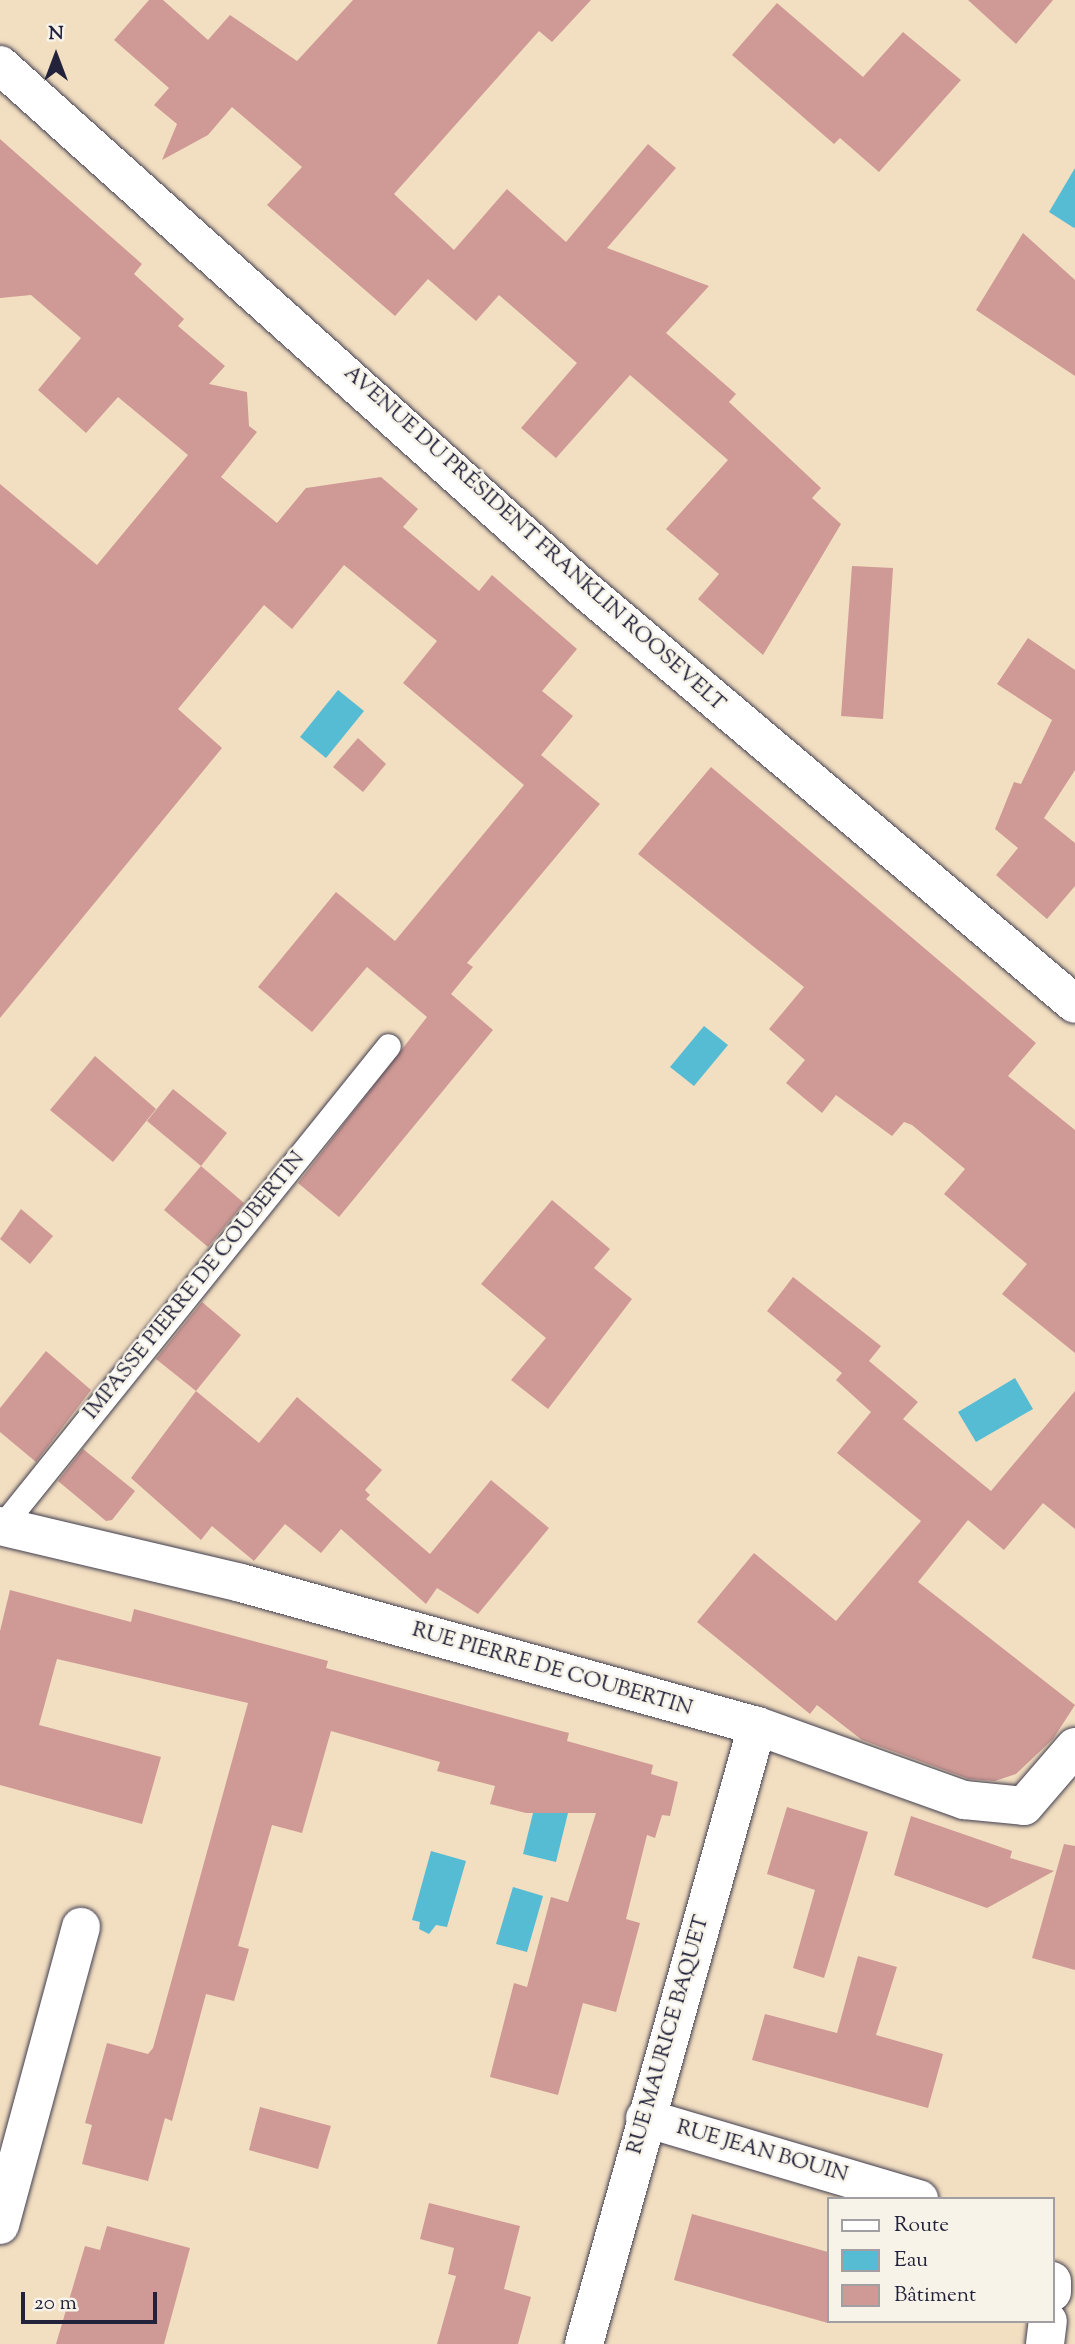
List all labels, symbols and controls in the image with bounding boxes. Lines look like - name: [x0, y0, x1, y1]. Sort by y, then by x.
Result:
- north arrow: [21, 21, 91, 91]
- text: N: [48, 21, 64, 48]
- street label: AVENUE DU PRÉSIDENT FRANKLIN ROOSEVELT: [338, 361, 730, 717]
- street label: IMPASSE PIERRE DE COUBERTIN: [79, 1147, 311, 1425]
- street label: RUE PIERRE DE COUBERTIN: [409, 1618, 695, 1722]
- street label: RUE MAURICE BAQUET: [623, 1913, 715, 2157]
- street label: RUE JEAN BOUIN: [673, 2115, 851, 2189]
- legend: [827, 2197, 1054, 2323]
- text: Route: [894, 2211, 949, 2241]
- text: Eau: [894, 2246, 928, 2276]
- scale bar: [24, 2278, 161, 2322]
- text: Bâtiment: [894, 2281, 976, 2311]
- text: 20 m: [34, 2289, 77, 2319]

